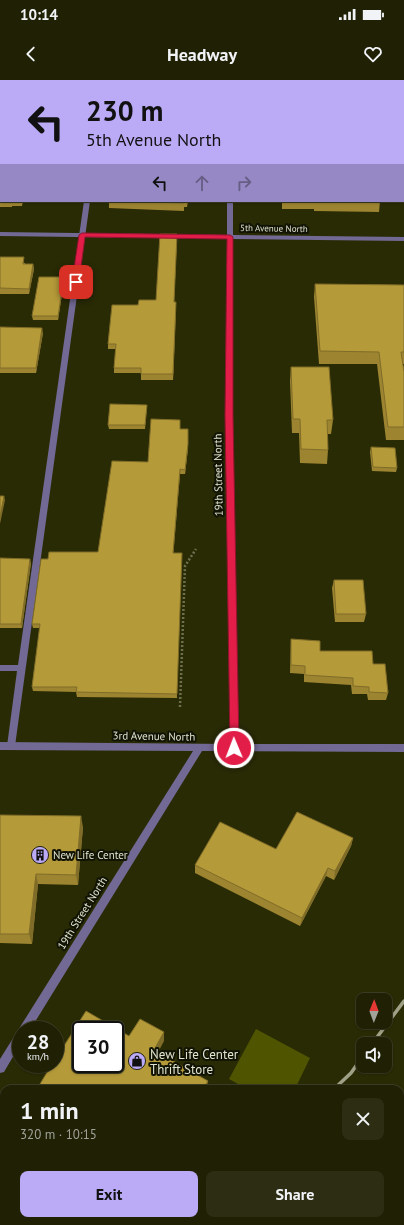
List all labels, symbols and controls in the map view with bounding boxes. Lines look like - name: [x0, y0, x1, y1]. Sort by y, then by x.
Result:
- text: 10:14: [20, 5, 58, 24]
- icon: back: [20, 43, 42, 65]
- text: Headway: [167, 43, 237, 66]
- icon: heart: [362, 43, 384, 65]
- text: 230 m: [86, 92, 163, 129]
- icon: left: [20, 96, 72, 148]
- text: 5th Avenue North: [86, 128, 221, 151]
- icon: left: [149, 172, 171, 194]
- icon: ahead: [191, 172, 213, 194]
- icon: right: [233, 172, 255, 194]
- street label: 5th Avenue North: [240, 222, 308, 234]
- pin: [59, 265, 93, 299]
- icon: arrive: [65, 271, 87, 293]
- street label: 19th Street North: [210, 433, 226, 517]
- position arrow: [213, 727, 255, 769]
- street label: 3rd Avenue North: [113, 728, 195, 744]
- building icon: New Life Center: [30, 845, 50, 865]
- place label: New Life Center: [53, 848, 128, 862]
- street label: 19th Street North: [54, 874, 110, 952]
- north arrow: [356, 993, 392, 1029]
- map controls: [356, 993, 392, 1073]
- speed limit sign: 30: [72, 1021, 124, 1073]
- text: 28: [27, 1029, 49, 1055]
- button: sound: [356, 1037, 392, 1073]
- place label: New Life Center Thrift Store: [150, 1046, 239, 1078]
- text: km/h: [27, 1050, 49, 1063]
- shop icon: New Life Center Thrift Store: [127, 1051, 147, 1071]
- text: 1 min: [20, 1095, 79, 1126]
- button: close: [342, 1098, 384, 1140]
- text: 320 m · 10:15: [20, 1126, 97, 1143]
- button: Exit: [20, 1171, 198, 1217]
- button: Share: [206, 1171, 384, 1217]

